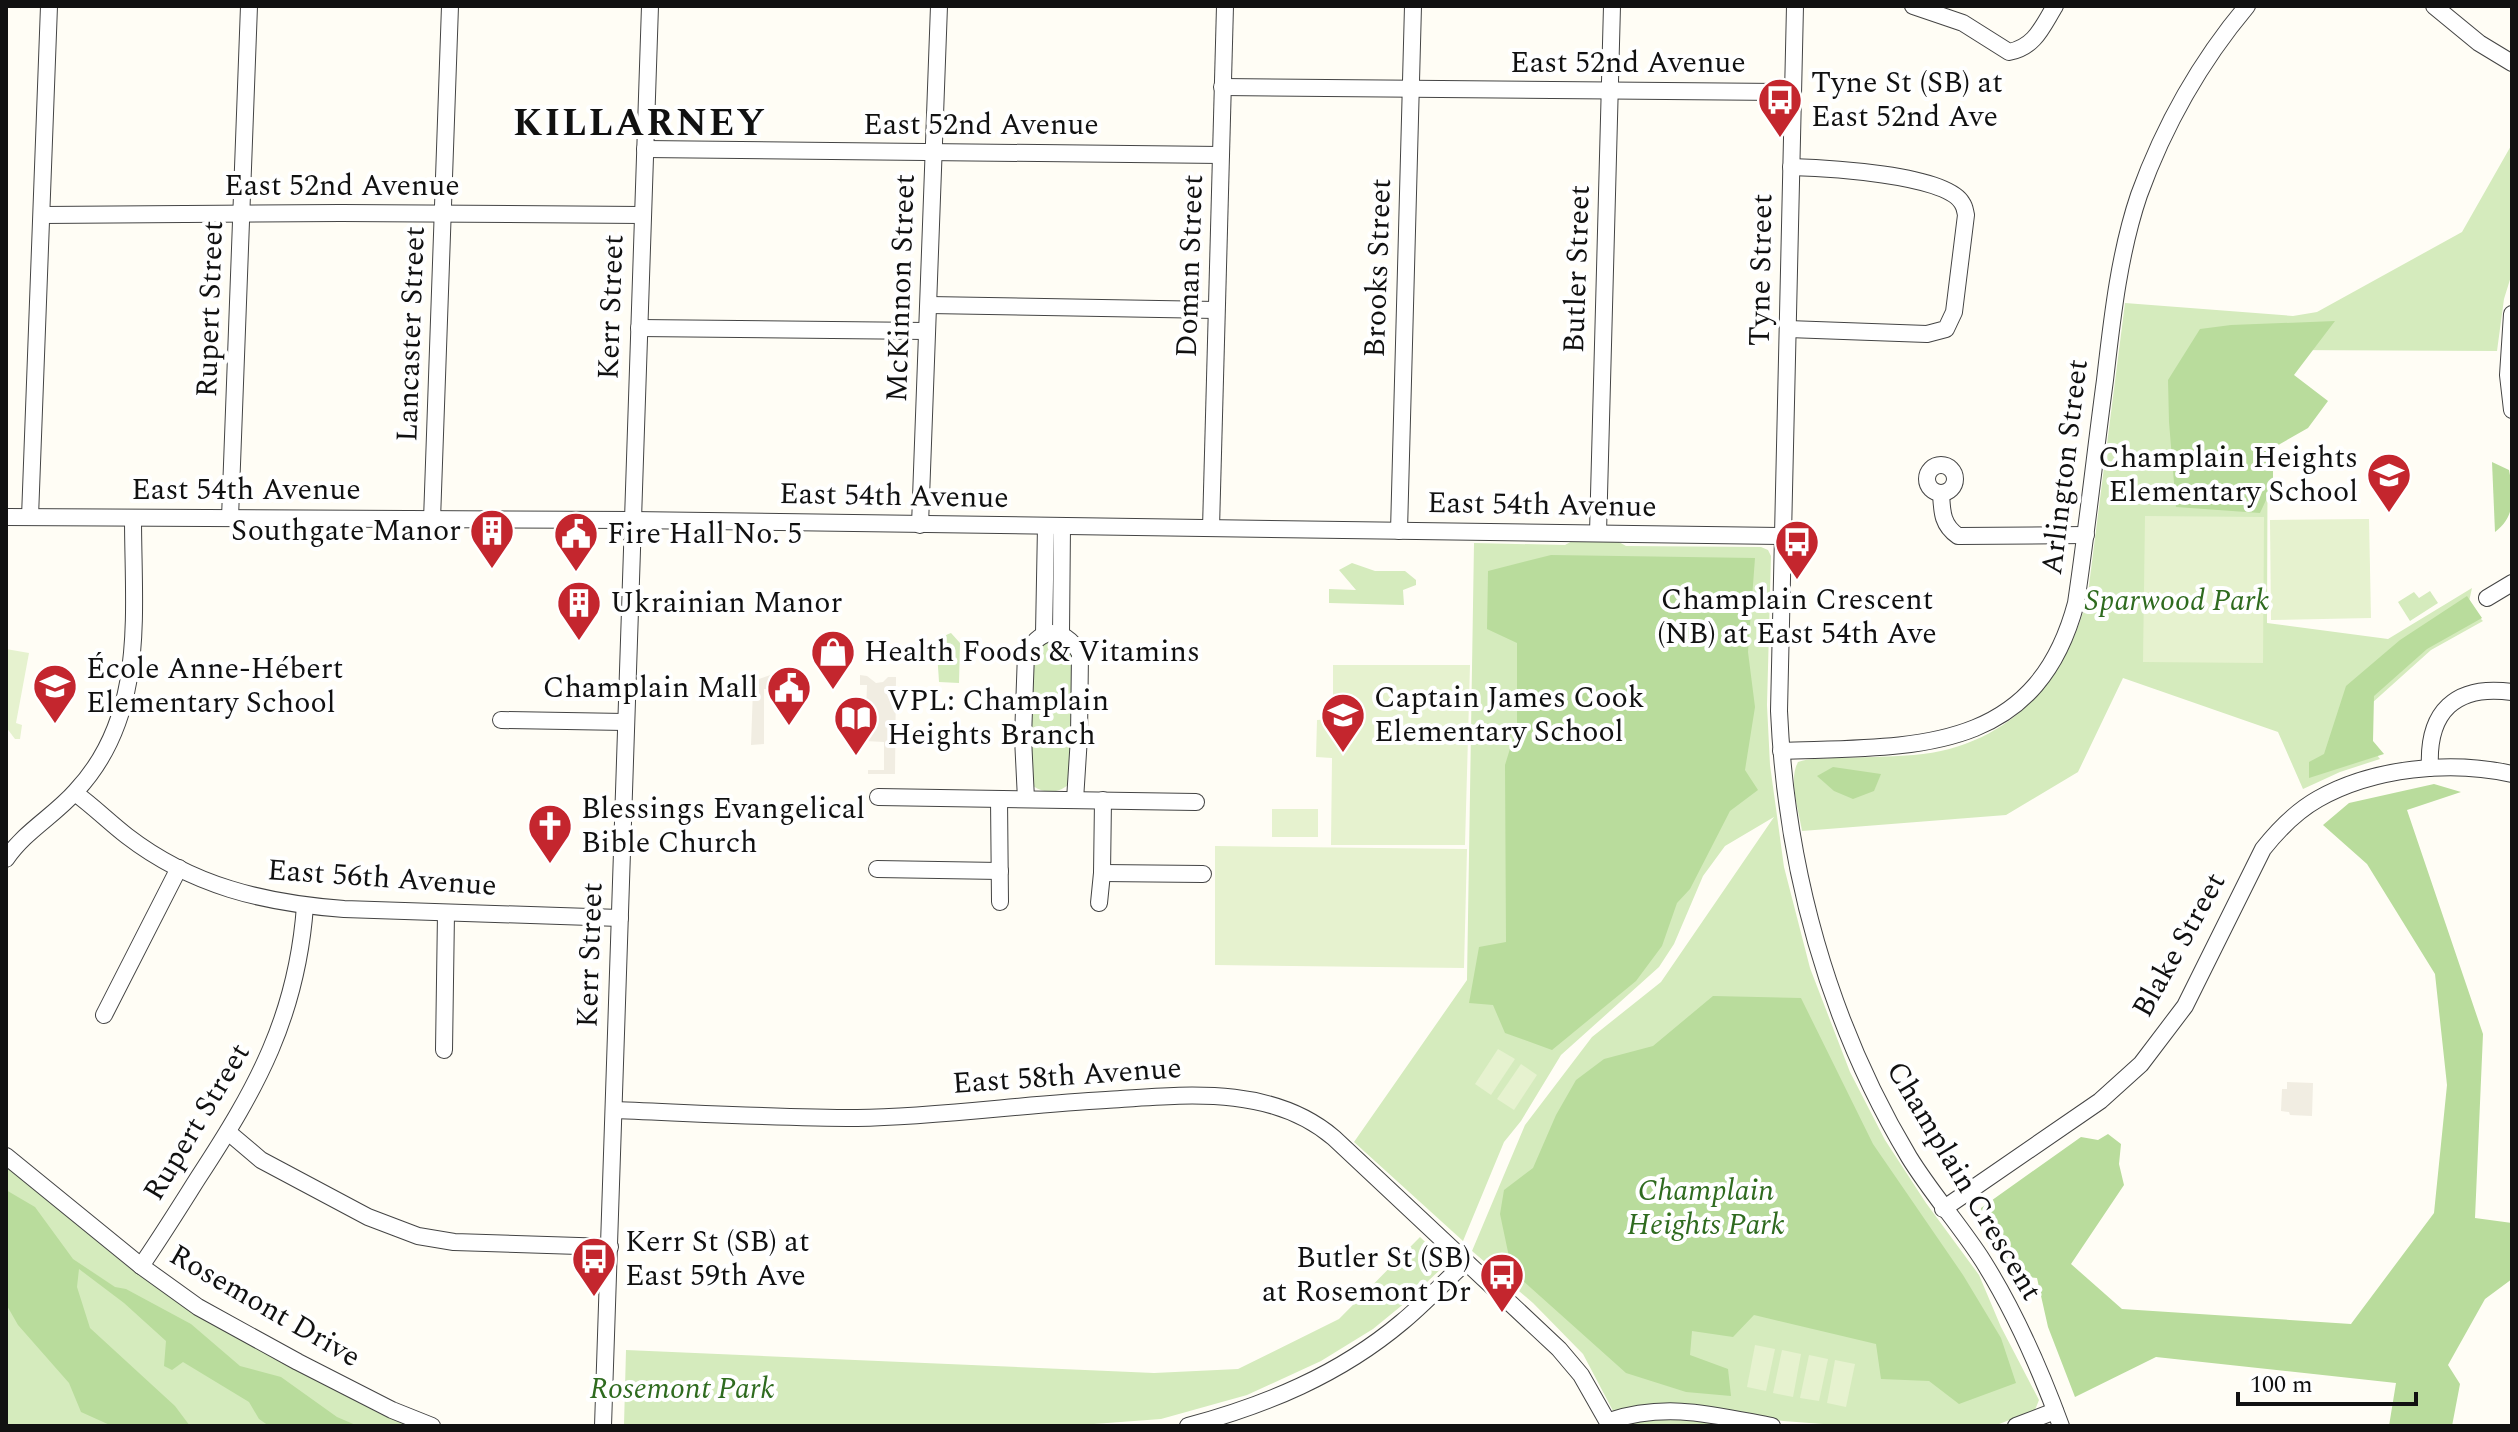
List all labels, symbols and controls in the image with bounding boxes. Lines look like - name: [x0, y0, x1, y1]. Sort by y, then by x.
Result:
- street label: East 52nd Avenue: [1510, 40, 1746, 86]
- place label: Tyne St (SB) at East 52nd Ave: [1811, 60, 2003, 140]
- bus stop icon: Tyne St (SB) at East 52nd Ave: [1756, 76, 1804, 139]
- district label: KILLARNEY: [513, 95, 767, 153]
- street label: East 52nd Avenue: [863, 102, 1099, 148]
- street label: East 52nd Avenue: [224, 163, 460, 209]
- street label: McKinnon Street: [874, 173, 928, 403]
- street label: Doman Street: [1164, 174, 1216, 358]
- street label: Brooks Street: [1352, 177, 1404, 359]
- street label: Butler Street: [1551, 184, 1603, 354]
- street label: Tyne Street: [1737, 193, 1785, 347]
- street label: Rupert Street: [184, 220, 236, 398]
- street label: Lancaster Street: [384, 225, 438, 443]
- street label: Kerr Street: [585, 233, 637, 381]
- street label: Arlington Street: [2029, 357, 2101, 577]
- place label: Champlain Heights Elementary School: [2098, 435, 2358, 515]
- school or university icon: Champlain Heights Elementary School: [2365, 451, 2413, 514]
- street label: East 54th Avenue: [131, 467, 361, 513]
- street label: East 54th Avenue: [779, 471, 1009, 521]
- street label: East 54th Avenue: [1427, 480, 1657, 530]
- building icon: Southgate Manor: [468, 507, 516, 570]
- place label: Southgate Manor: [231, 508, 461, 554]
- public building icon: Fire Hall No. 5: [552, 510, 600, 573]
- place label: Fire Hall No. 5: [607, 511, 802, 557]
- bus stop icon: Champlain Crescent (NB) at East 54th Ave: [1773, 518, 1821, 581]
- place label: Champlain Crescent (NB) at East 54th Ave: [1657, 577, 1937, 657]
- park label: Sparwood Park: [2085, 578, 2269, 624]
- building icon: Ukrainian Manor: [555, 579, 603, 642]
- place label: Ukrainian Manor: [610, 580, 842, 626]
- shop icon: Health Foods & Vitamins: [809, 628, 857, 691]
- place label: Health Foods & Vitamins: [864, 629, 1200, 675]
- place label: École Anne-Hébert Elementary School: [86, 646, 343, 726]
- school or university icon: École Anne-Hébert Elementary School: [31, 662, 79, 725]
- public building icon: Champlain Mall: [765, 664, 813, 727]
- place label: Champlain Mall: [543, 665, 758, 711]
- place label: Captain James Cook Elementary School: [1374, 675, 1644, 755]
- place label: VPL: Champlain Heights Branch: [887, 678, 1109, 758]
- school or university icon: Captain James Cook Elementary School: [1319, 691, 1367, 754]
- library icon: VPL: Champlain Heights Branch: [832, 694, 880, 757]
- place label: Blessings Evangelical Bible Church: [581, 786, 865, 866]
- church icon: Blessings Evangelical Bible Church: [526, 802, 574, 865]
- street label: East 56th Avenue: [266, 847, 498, 909]
- street label: Blake Street: [2120, 864, 2238, 1026]
- street label: Kerr Street: [564, 881, 616, 1029]
- street label: Rupert Street: [132, 1034, 262, 1210]
- street label: East 58th Avenue: [951, 1045, 1183, 1107]
- street label: Champlain Crescent: [1874, 1052, 2054, 1310]
- park label: Champlain Heights Park: [1627, 1168, 1785, 1248]
- place label: Kerr St (SB) at East 59th Ave: [625, 1219, 810, 1299]
- street label: Rosemont Drive: [161, 1232, 369, 1380]
- bus stop icon: Kerr St (SB) at East 59th Ave: [570, 1235, 618, 1298]
- place label: Butler St (SB) at Rosemont Dr: [1262, 1235, 1471, 1315]
- bus stop icon: Butler St (SB) at Rosemont Dr: [1478, 1251, 1526, 1314]
- scale bar: [2238, 1356, 2416, 1406]
- park label: Rosemont Park: [590, 1366, 774, 1412]
- text: 100 m: [2250, 1367, 2313, 1403]

